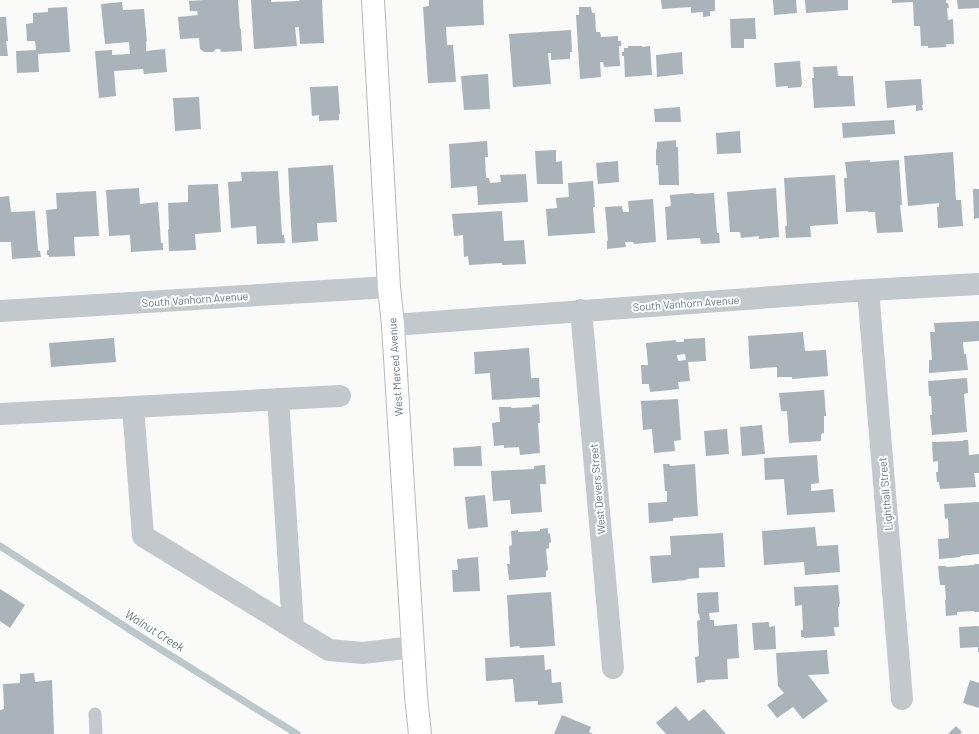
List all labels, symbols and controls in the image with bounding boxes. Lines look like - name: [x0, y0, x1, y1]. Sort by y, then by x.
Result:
- street label: South Vanhorn Avenue: [141, 289, 249, 309]
- street label: South Vanhorn Avenue: [632, 293, 740, 313]
- street label: West Merced Avenue: [385, 317, 405, 417]
- street label: West Devers Street: [587, 443, 607, 535]
- street label: Lighthall Street: [875, 457, 895, 531]
- water label: Walnut Creek: [123, 606, 187, 654]

